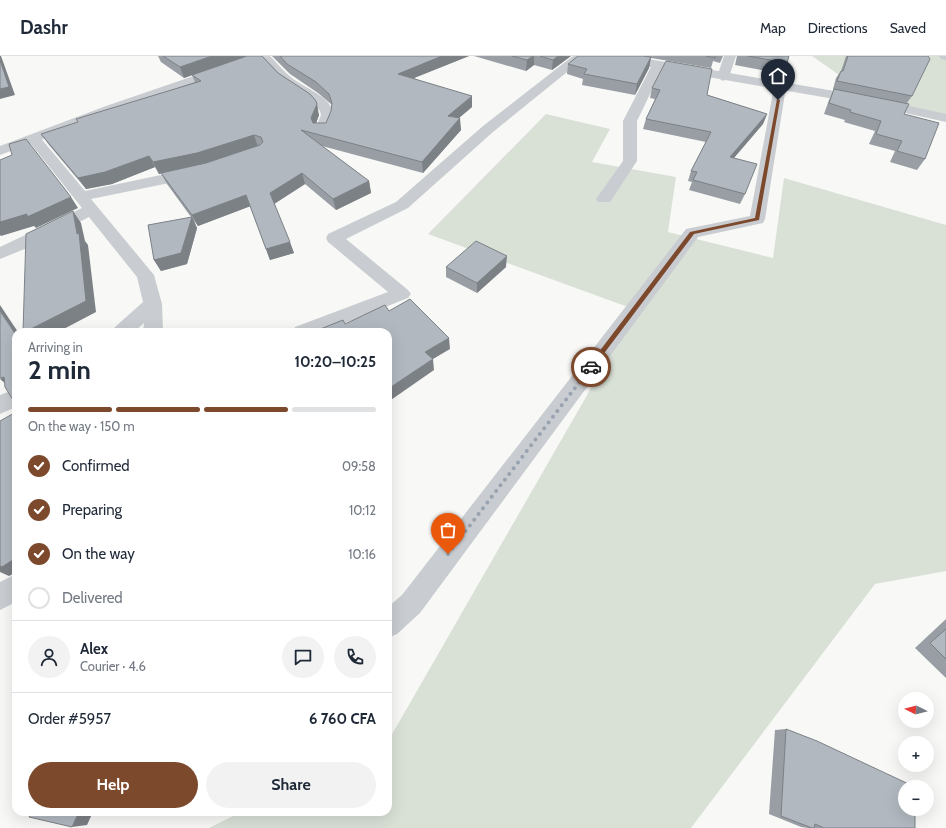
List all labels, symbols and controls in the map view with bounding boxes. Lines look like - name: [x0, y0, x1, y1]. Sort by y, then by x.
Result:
- text: Dashr: [20, 16, 68, 39]
- text: Map: [760, 19, 786, 37]
- text: Directions: [808, 19, 868, 37]
- text: Saved: [890, 19, 926, 37]
- pin: [761, 59, 795, 100]
- icon: home: [767, 65, 789, 87]
- text: Arriving in: [28, 339, 83, 355]
- courier: [571, 347, 611, 387]
- text: 10:20–10:25: [294, 353, 376, 371]
- text: 2 min: [28, 354, 91, 386]
- icon: car: [580, 356, 602, 378]
- text: On the way · 150 m: [28, 418, 135, 434]
- icon: check: [28, 455, 50, 477]
- text: Confirmed: [62, 457, 130, 475]
- text: 09:58: [342, 458, 376, 474]
- icon: check: [28, 499, 50, 521]
- text: Preparing: [62, 501, 122, 519]
- text: 10:12: [349, 502, 376, 518]
- pin: [431, 513, 465, 554]
- icon: bag: [437, 519, 459, 541]
- icon: check: [28, 543, 50, 565]
- text: On the way: [62, 545, 135, 563]
- text: 10:16: [348, 546, 376, 562]
- text: Delivered: [62, 589, 123, 607]
- button: person: [28, 636, 70, 678]
- button: chat: [282, 636, 324, 678]
- button: phone: [334, 636, 376, 678]
- text: Alex: [80, 640, 108, 658]
- text: Courier · 4.6: [80, 658, 146, 674]
- north arrow: [898, 692, 934, 728]
- map controls: [898, 692, 934, 816]
- text: Order #5957: [28, 710, 111, 728]
- text: 6 760 CFA: [309, 710, 376, 728]
- button: +: [898, 736, 934, 772]
- button: Help: [28, 762, 198, 808]
- button: Share: [206, 762, 376, 808]
- button: −: [898, 780, 934, 816]

